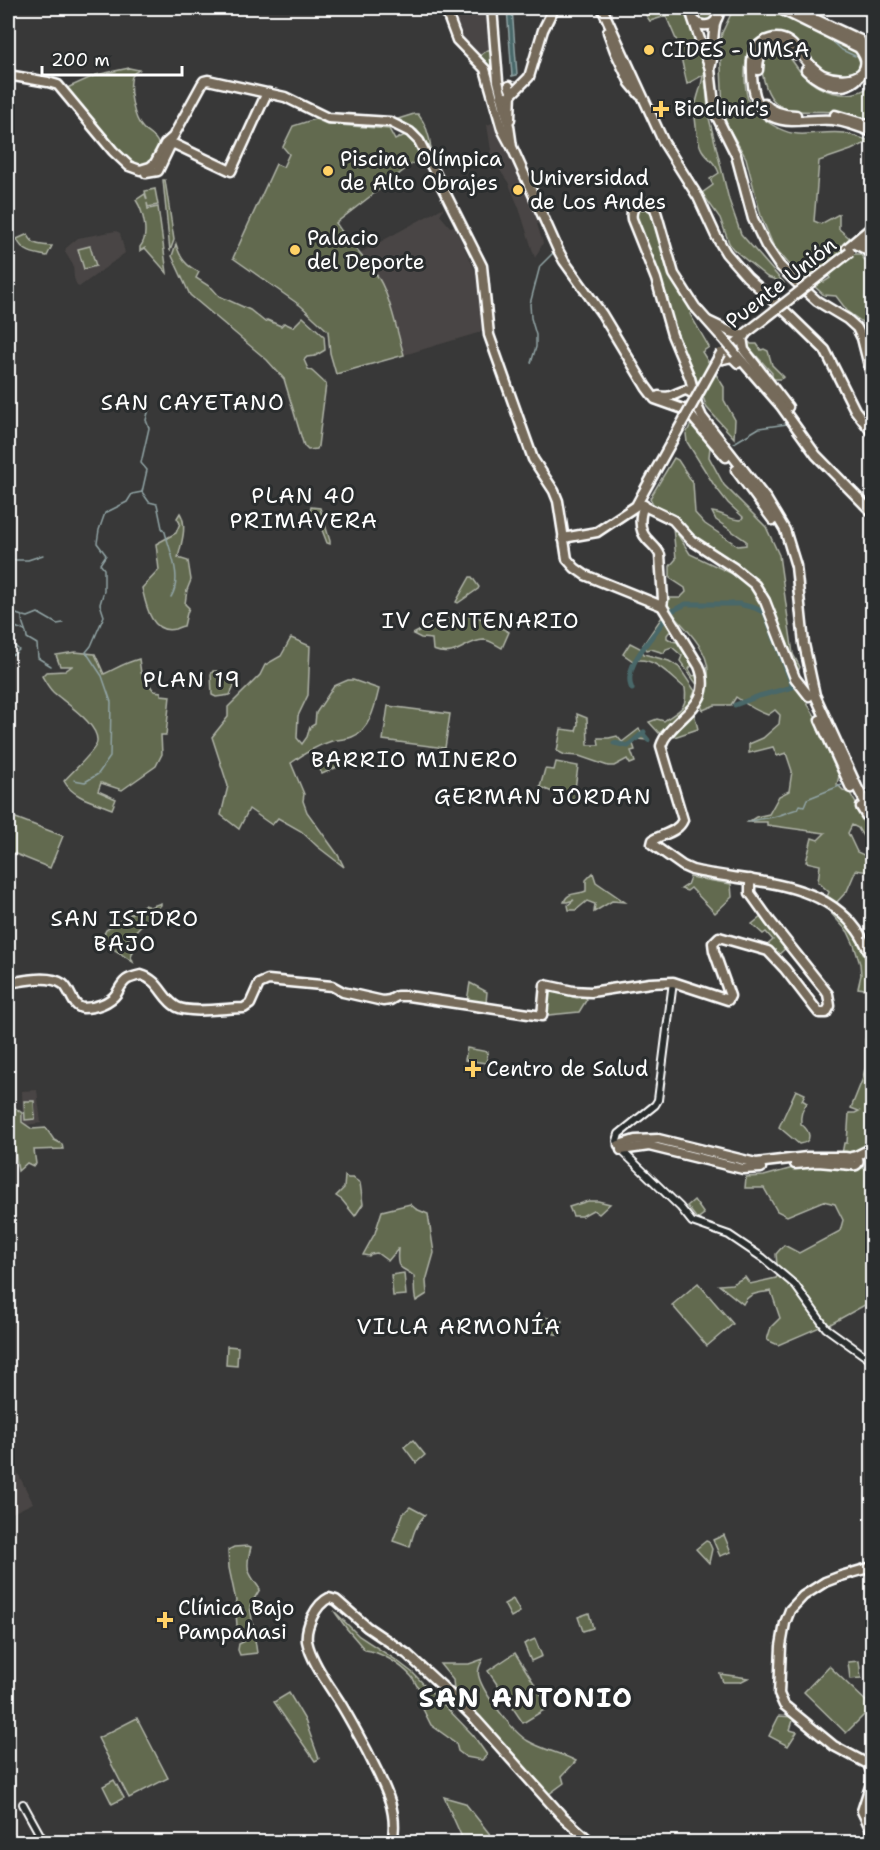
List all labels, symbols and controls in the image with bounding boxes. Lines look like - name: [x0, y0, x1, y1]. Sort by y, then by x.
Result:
- place label: CIDES - UMSA: [661, 36, 809, 64]
- scale bar: [42, 39, 182, 77]
- marker: CIDES - UMSA: [642, 43, 656, 57]
- text: 200 m: [51, 48, 110, 72]
- place label: Bioclinic's: [674, 95, 769, 123]
- marker: Bioclinic's: [652, 100, 670, 118]
- place label: Piscina Olímpica de Alto Obrajes: [340, 145, 502, 197]
- marker: Piscina Olímpica de Alto Obrajes: [321, 164, 335, 178]
- place label: Universidad de Los Andes: [530, 164, 666, 216]
- marker: Universidad de Los Andes: [511, 183, 525, 197]
- place label: Palacio del Deporte: [307, 224, 425, 276]
- street label: Puente Unión: [720, 231, 842, 335]
- marker: Palacio del Deporte: [288, 243, 302, 257]
- district label: SAN CAYETANO: [101, 388, 285, 417]
- district label: PLAN 40 PRIMAVERA: [229, 481, 379, 535]
- district label: IV CENTENARIO: [382, 606, 580, 635]
- district label: PLAN 19: [143, 665, 241, 694]
- district label: BARRIO MINERO: [311, 745, 519, 774]
- district label: GERMAN JORDAN: [434, 782, 652, 811]
- district label: SAN ISIDRO BAJO: [51, 904, 200, 958]
- place label: Centro de Salud: [486, 1055, 648, 1083]
- marker: Centro de Salud: [464, 1060, 482, 1078]
- district label: VILLA ARMONÍA: [357, 1312, 561, 1341]
- place label: Clínica Bajo Pampahasi: [178, 1594, 295, 1646]
- marker: Clínica Bajo Pampahasi: [156, 1611, 174, 1629]
- district label: SAN ANTONIO: [418, 1679, 634, 1716]

